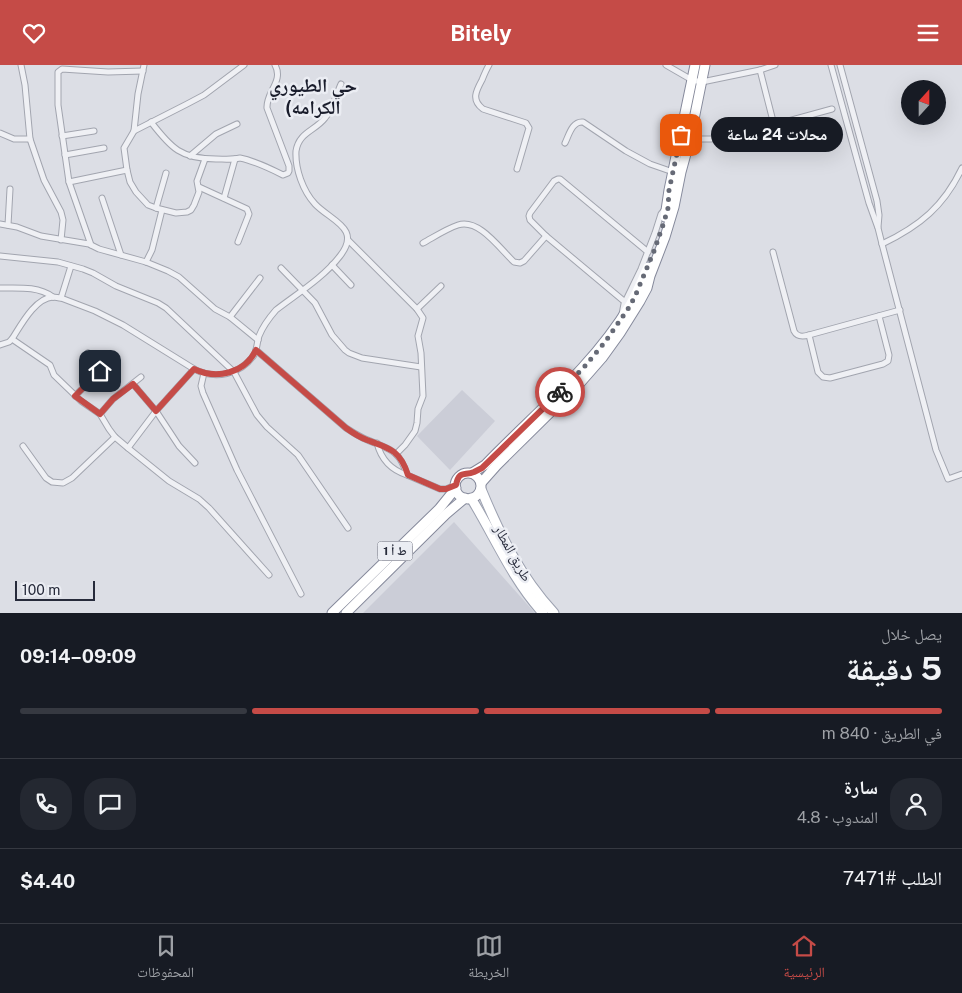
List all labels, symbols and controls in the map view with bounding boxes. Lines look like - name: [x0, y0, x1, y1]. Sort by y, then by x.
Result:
- icon: heart: [20, 19, 48, 47]
- icon: menu: [914, 19, 942, 47]
- text: Bitely: [450, 20, 512, 46]
- district label: حي الطيوري (الكرامه: [269, 74, 357, 118]
- north arrow: [901, 80, 946, 125]
- map controls: [901, 80, 946, 125]
- pin: [660, 114, 702, 156]
- callout: محلات 24 ساعة: [711, 117, 844, 153]
- icon: bag: [667, 121, 695, 149]
- text: محلات 24 ساعة: [727, 125, 827, 144]
- pin: [79, 350, 121, 392]
- icon: home: [86, 357, 114, 385]
- courier: [535, 367, 585, 417]
- icon: bike: [546, 378, 574, 406]
- street label: طريق المطار: [489, 521, 535, 585]
- road number: ط أ 1: [378, 541, 412, 561]
- scale bar: [15, 578, 95, 601]
- text: 100 m: [22, 582, 60, 598]
- text: يصل خلال: [881, 625, 942, 644]
- text: 09:09–09:14: [20, 645, 136, 667]
- text: 5 دقيقة: [846, 650, 942, 687]
- text: في الطريق · 840 m: [822, 724, 942, 743]
- text: سارة: [844, 776, 878, 798]
- button: phone: [20, 778, 72, 830]
- button: chat: [84, 778, 136, 830]
- button: person: [890, 778, 942, 830]
- text: المندوب · 4.8: [797, 808, 878, 827]
- text: الطلب #7471: [843, 867, 942, 889]
- text: $4.40: [20, 870, 75, 892]
- tab: المحفوظات: [137, 932, 194, 986]
- tab: الخريطة: [468, 932, 509, 986]
- tab: الرئيسية: [783, 932, 825, 986]

